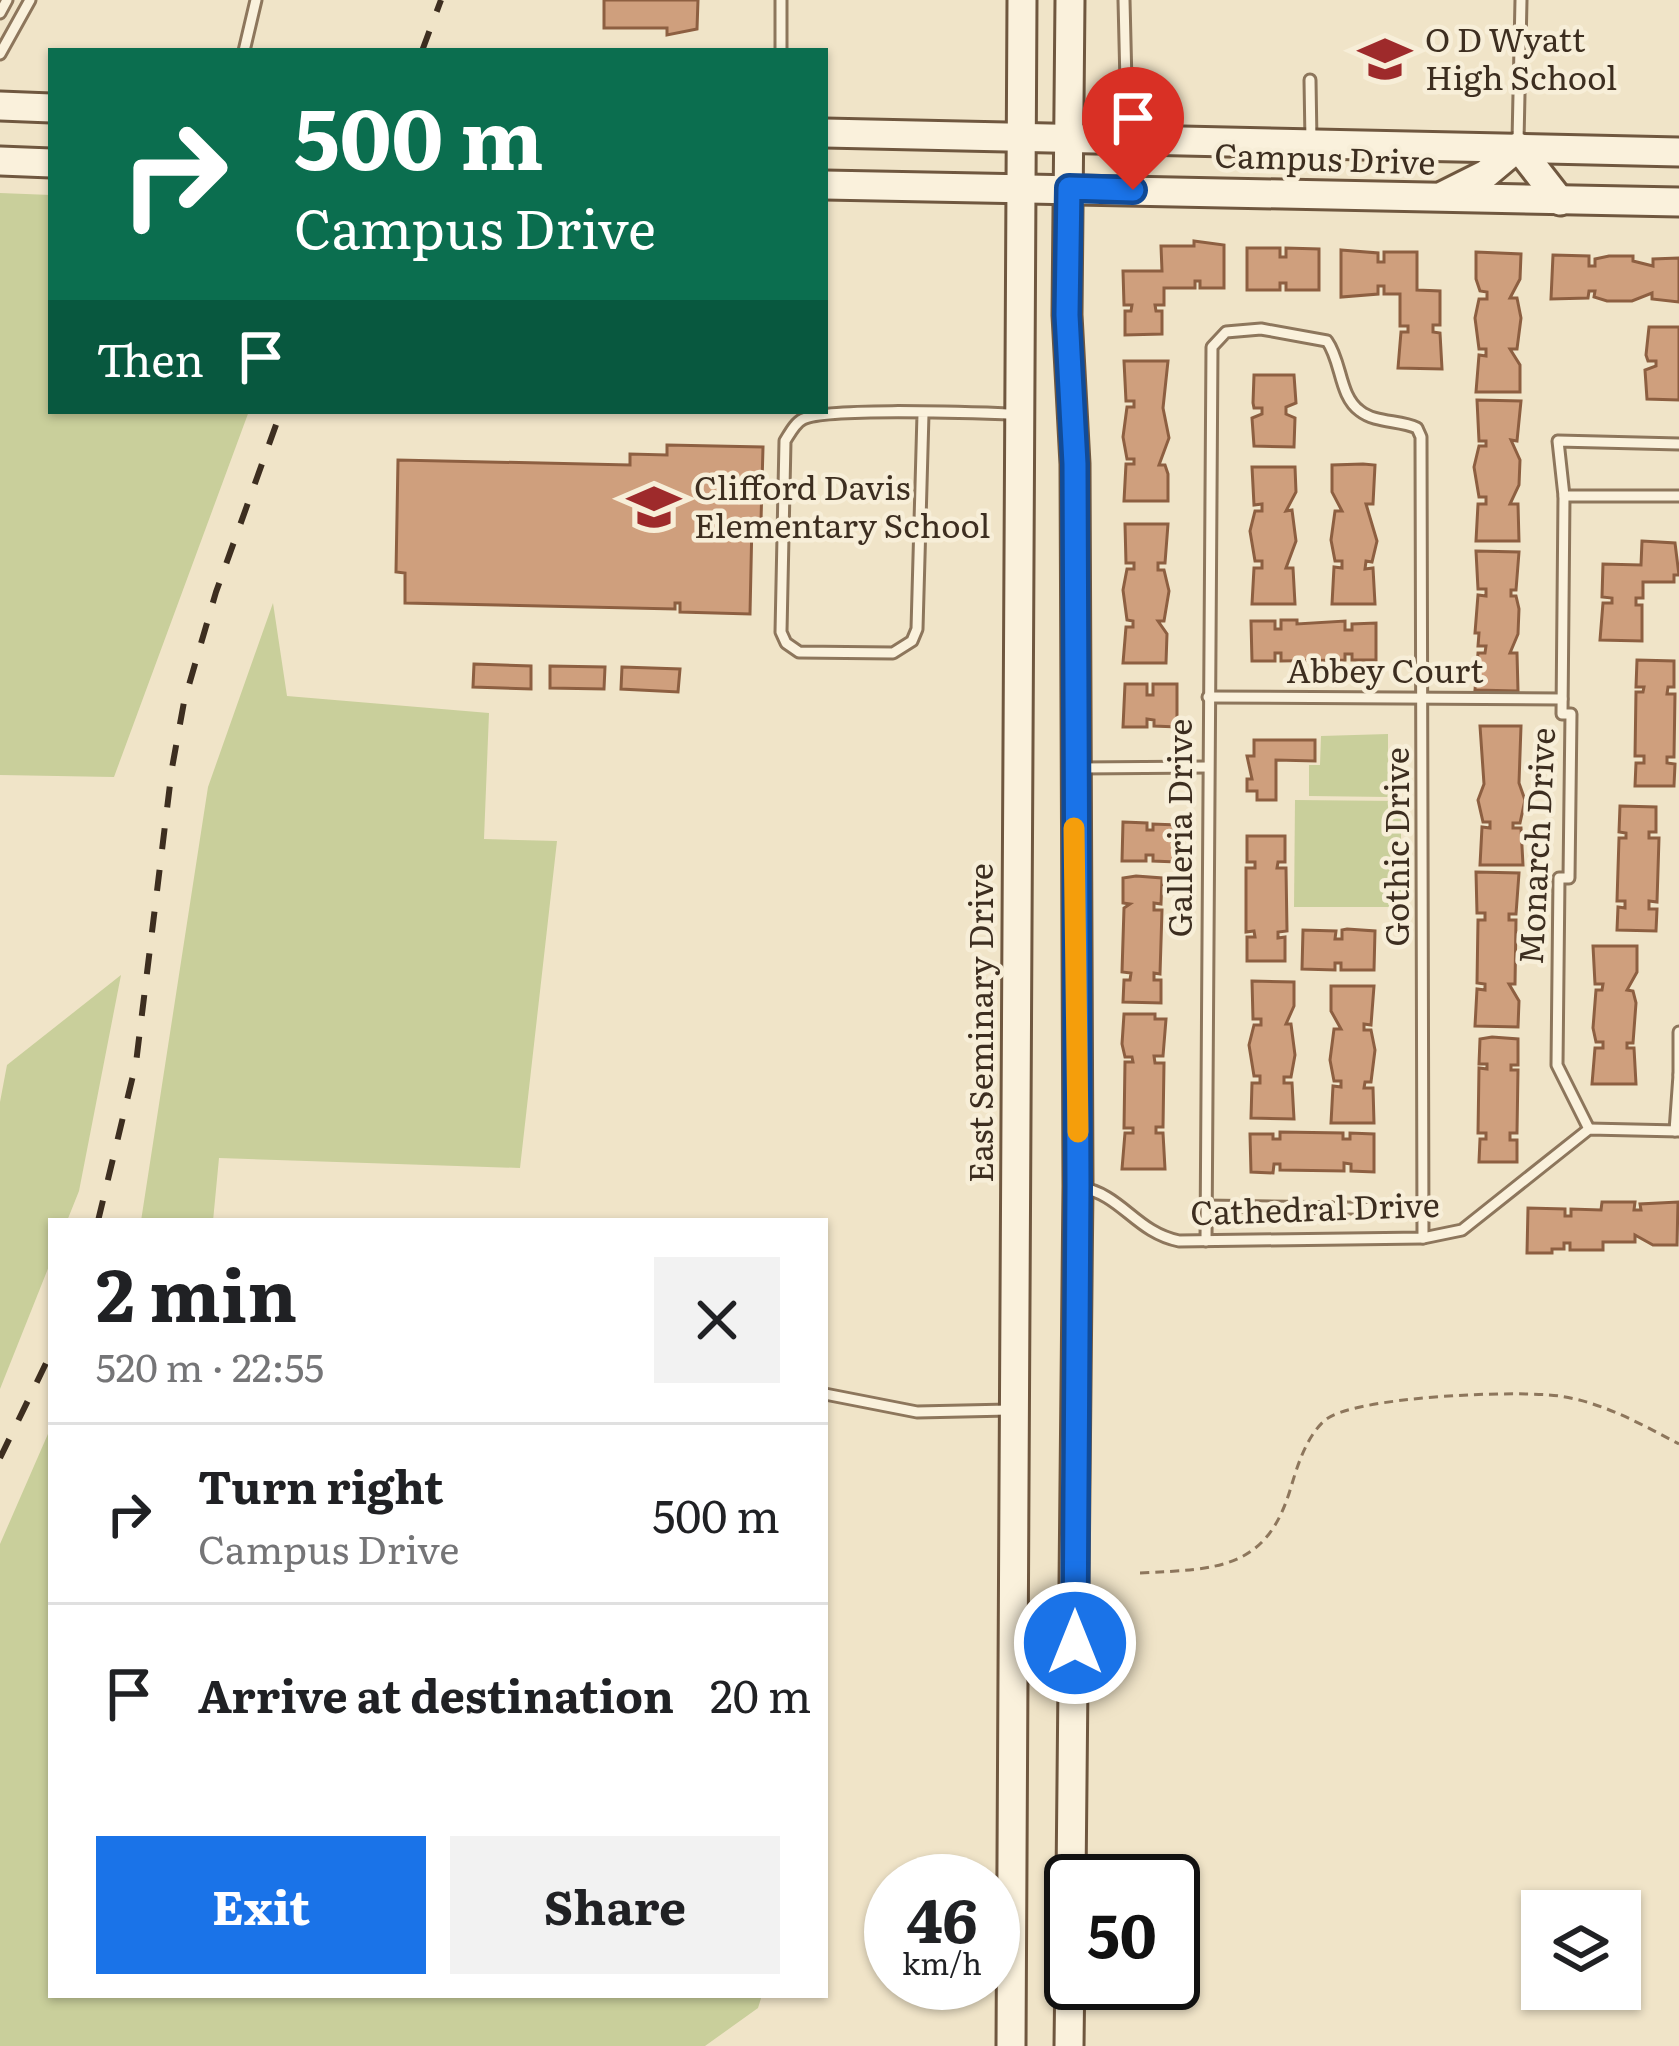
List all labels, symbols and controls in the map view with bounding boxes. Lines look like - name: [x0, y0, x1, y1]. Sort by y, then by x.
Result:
- place label: O D Wyatt High School: [1425, 13, 1617, 100]
- school or university icon: O D Wyatt High School: [1356, 30, 1414, 88]
- pin: [1082, 67, 1184, 190]
- text: 500 m: [294, 71, 544, 196]
- icon: arrive: [1100, 85, 1166, 151]
- icon: right: [96, 96, 252, 252]
- street label: Campus Drive: [1214, 128, 1436, 185]
- text: Campus Drive: [294, 185, 656, 266]
- text: Then: [96, 324, 204, 391]
- icon: arrive: [228, 324, 294, 390]
- place label: Clifford Davis Elementary School: [694, 461, 990, 548]
- school or university icon: Clifford Davis Elementary School: [625, 478, 683, 536]
- street label: Abbey Court: [1286, 644, 1484, 693]
- street label: Galleria Drive: [1153, 719, 1202, 937]
- street label: Monarch Drive: [1504, 726, 1565, 966]
- street label: Gothic Drive: [1370, 747, 1419, 947]
- street label: East Seminary Drive: [954, 863, 1003, 1183]
- street label: Cathedral Drive: [1189, 1178, 1440, 1235]
- text: 2 min: [96, 1237, 297, 1344]
- button: close: [654, 1257, 780, 1383]
- text: 520 m · 22:55: [96, 1336, 324, 1394]
- text: Turn right: [198, 1451, 444, 1518]
- text: 500 m: [652, 1480, 780, 1547]
- icon: right: [96, 1481, 162, 1547]
- text: Campus Drive: [198, 1518, 459, 1576]
- position arrow: [1012, 1580, 1138, 1706]
- text: Arrive at destination: [198, 1660, 674, 1727]
- text: 20 m: [710, 1660, 811, 1727]
- icon: arrive: [96, 1661, 162, 1727]
- button: Exit: [96, 1836, 426, 1974]
- button: Share: [450, 1836, 780, 1974]
- speed limit sign: 50: [1044, 1854, 1200, 2010]
- text: 46: [906, 1872, 978, 1961]
- map controls: [1521, 1890, 1641, 2010]
- button: layers: [1521, 1890, 1641, 2010]
- text: km/h: [902, 1940, 982, 1984]

